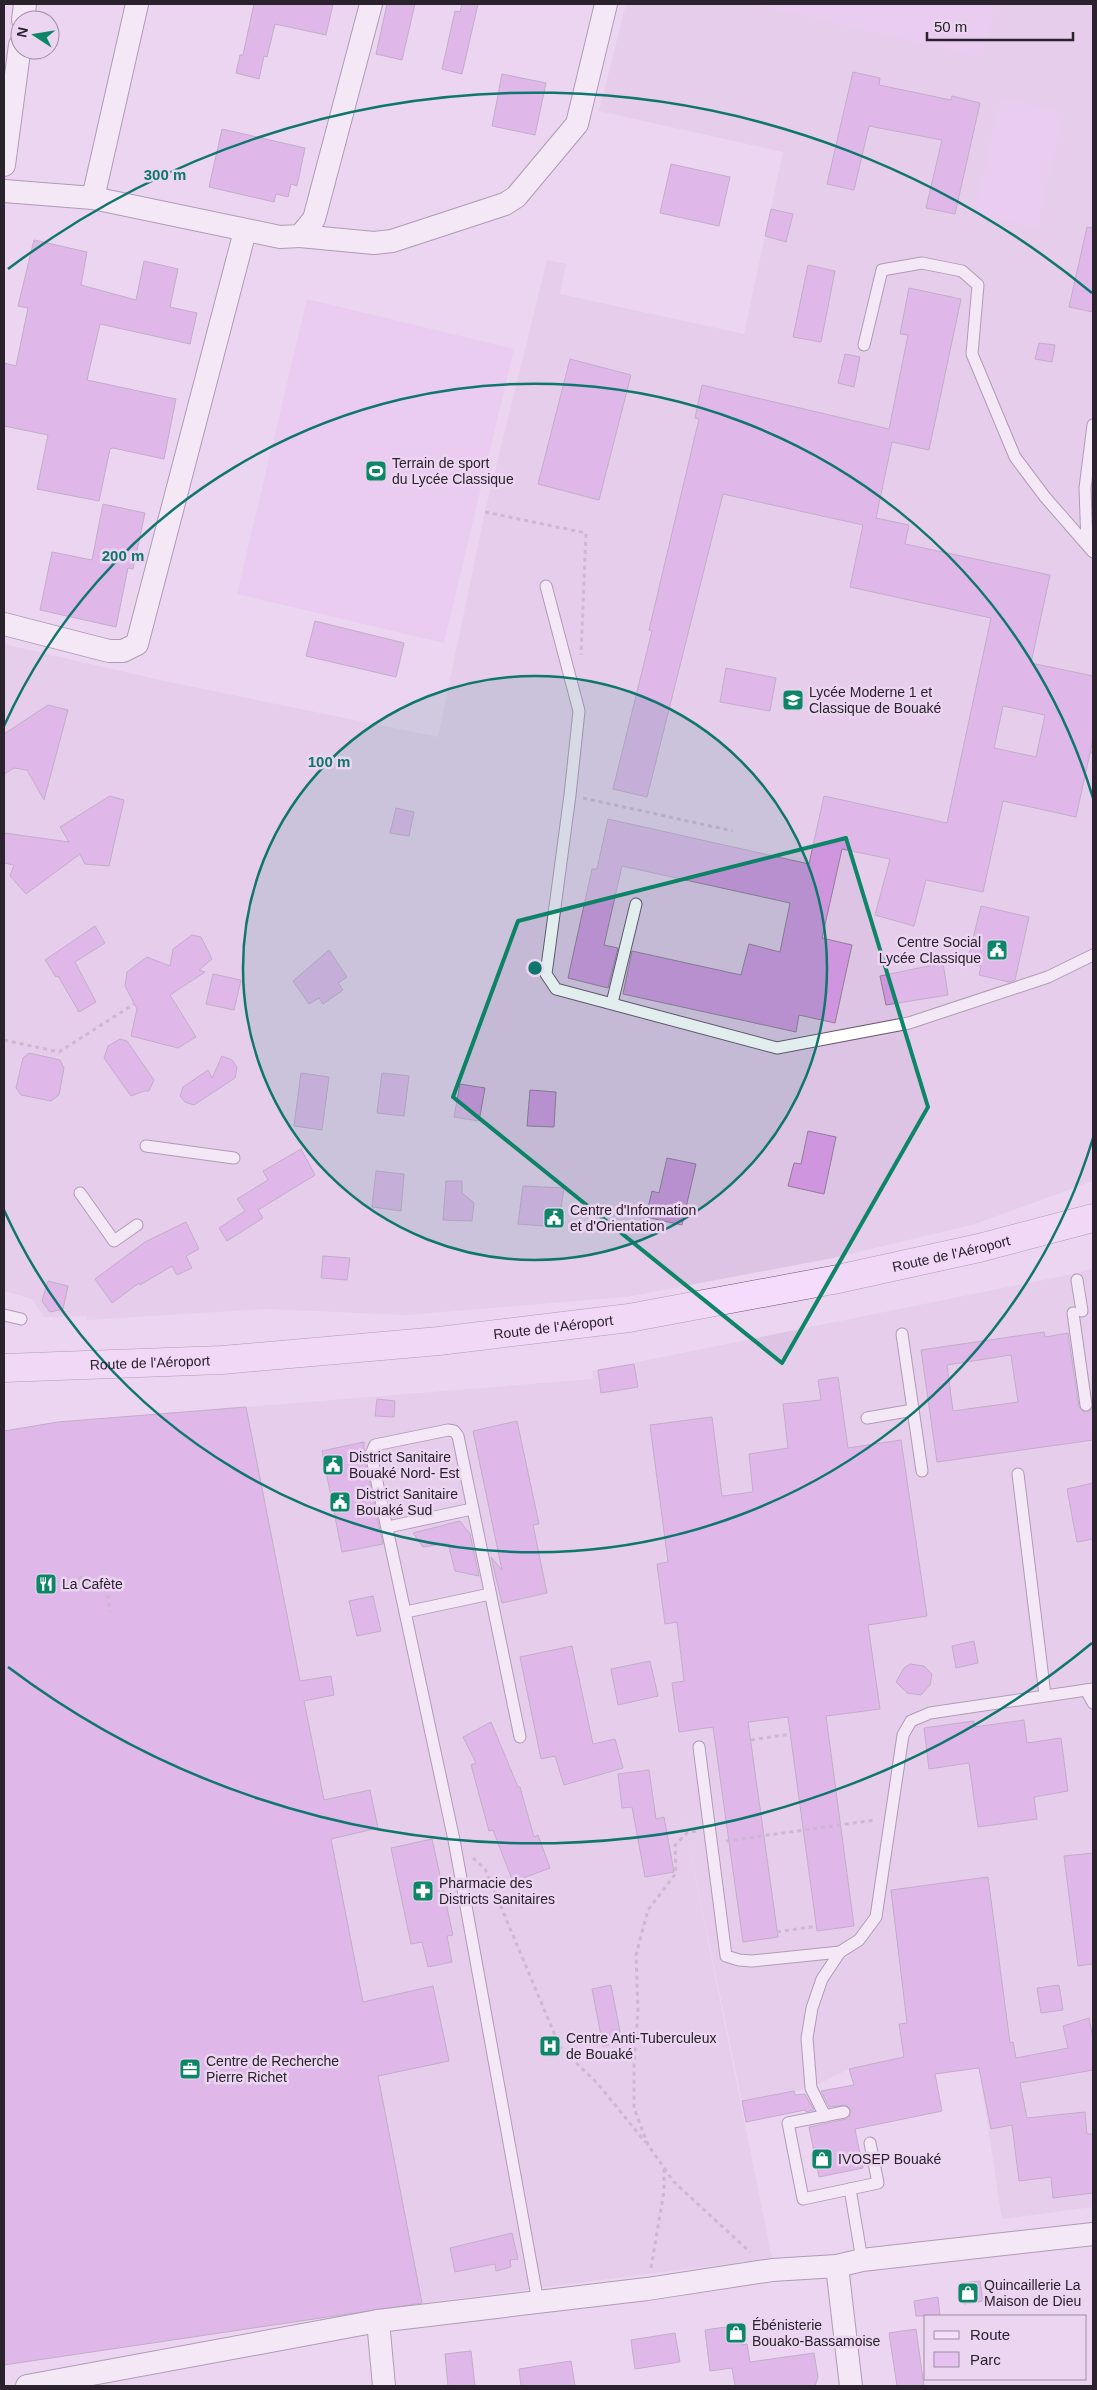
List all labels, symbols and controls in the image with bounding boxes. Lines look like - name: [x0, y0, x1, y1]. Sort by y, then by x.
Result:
- north arrow: [10, 10, 60, 60]
- scale bar: [927, 10, 1073, 42]
- text: 50 m: [934, 18, 967, 35]
- text: N: [13, 26, 31, 39]
- text: 300 m: [144, 166, 186, 183]
- place label: Terrain de sport du Lycée Classique: [392, 455, 514, 487]
- sports icon: Terrain de sport du Lycée Classique: [364, 459, 388, 483]
- text: 200 m: [102, 547, 144, 564]
- place label: Lycée Moderne 1 et Classique de Bouaké: [809, 684, 942, 716]
- school or university icon: Lycée Moderne 1 et Classique de Bouaké: [781, 688, 805, 712]
- text: 100 m: [308, 753, 350, 770]
- place label: Centre Social Lycée Classique: [879, 934, 981, 966]
- public building icon: Centre Social Lycée Classique: [985, 938, 1009, 962]
- centre of rings: [526, 959, 544, 977]
- place label: Centre d'Information et d'Orientation: [570, 1202, 696, 1234]
- public building icon: Centre d'Information et d'Orientation: [542, 1206, 566, 1230]
- street label: Route de l'Aéroport: [891, 1232, 1012, 1275]
- street label: Route de l'Aéroport: [492, 1312, 614, 1342]
- street label: Route de l'Aéroport: [89, 1352, 210, 1373]
- place label: District Sanitaire Bouaké Nord- Est: [349, 1449, 460, 1481]
- public building icon: District Sanitaire Bouaké Nord- Est: [321, 1453, 345, 1477]
- place label: District Sanitaire Bouaké Sud: [356, 1486, 458, 1518]
- public building icon: District Sanitaire Bouaké Sud: [328, 1490, 352, 1514]
- restaurant icon: La Cafète: [34, 1572, 58, 1596]
- place label: La Cafète: [62, 1576, 123, 1592]
- place label: Pharmacie des Districts Sanitaires: [439, 1875, 555, 1907]
- pharmacy icon: Pharmacie des Districts Sanitaires: [411, 1879, 435, 1903]
- place label: Centre Anti-Tuberculeux de Bouaké: [566, 2030, 716, 2062]
- hospital icon: Centre Anti-Tuberculeux de Bouaké: [538, 2034, 562, 2058]
- place label: Centre de Recherche Pierre Richet: [206, 2053, 339, 2085]
- office icon: Centre de Recherche Pierre Richet: [178, 2057, 202, 2081]
- shop icon: IVOSEP Bouaké: [810, 2147, 834, 2171]
- place label: IVOSEP Bouaké: [838, 2151, 941, 2167]
- place label: Quincaillerie La Maison de Dieu: [984, 2277, 1081, 2309]
- shop icon: Quincaillerie La Maison de Dieu: [956, 2281, 980, 2305]
- legend: [924, 2315, 1087, 2380]
- place label: Ébénisterie Bouako-Bassamoise: [752, 2317, 881, 2349]
- shop icon: Ébénisterie Bouako-Bassamoise: [724, 2321, 748, 2345]
- text: Route: [970, 2326, 1010, 2343]
- text: Parc: [970, 2351, 1001, 2368]

